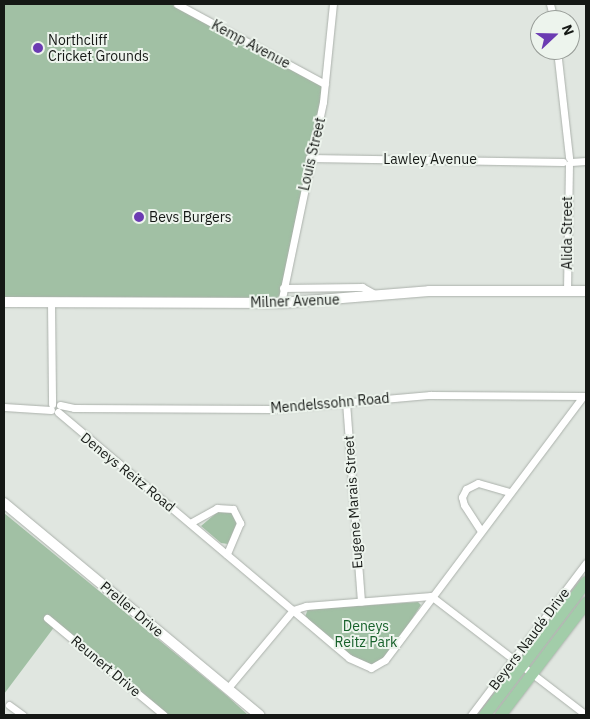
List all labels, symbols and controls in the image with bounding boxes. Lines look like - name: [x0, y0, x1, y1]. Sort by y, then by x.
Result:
- north arrow: [530, 10, 580, 60]
- street label: Kemp Avenue: [209, 16, 293, 72]
- text: N: [558, 22, 578, 38]
- place label: Northcliff Cricket Grounds: [48, 32, 149, 64]
- marker: Northcliff Cricket Grounds: [32, 42, 44, 54]
- street label: Louis Street: [295, 116, 329, 192]
- street label: Lawley Avenue: [383, 151, 477, 167]
- street label: Alida Street: [559, 196, 575, 270]
- place label: Bevs Burgers: [149, 209, 232, 225]
- marker: Bevs Burgers: [133, 211, 145, 223]
- street label: Milner Avenue: [250, 291, 340, 311]
- street label: Mendelssohn Road: [270, 389, 390, 417]
- street label: Deneys Reitz Road: [77, 429, 179, 515]
- street label: Eugene Marais Street: [340, 435, 366, 569]
- street label: Preller Drive: [97, 578, 167, 640]
- street label: Beyers Naudé Drive: [485, 585, 573, 693]
- park label: Deneys Reitz Park: [335, 618, 397, 650]
- street label: Reunert Drive: [68, 632, 144, 700]

